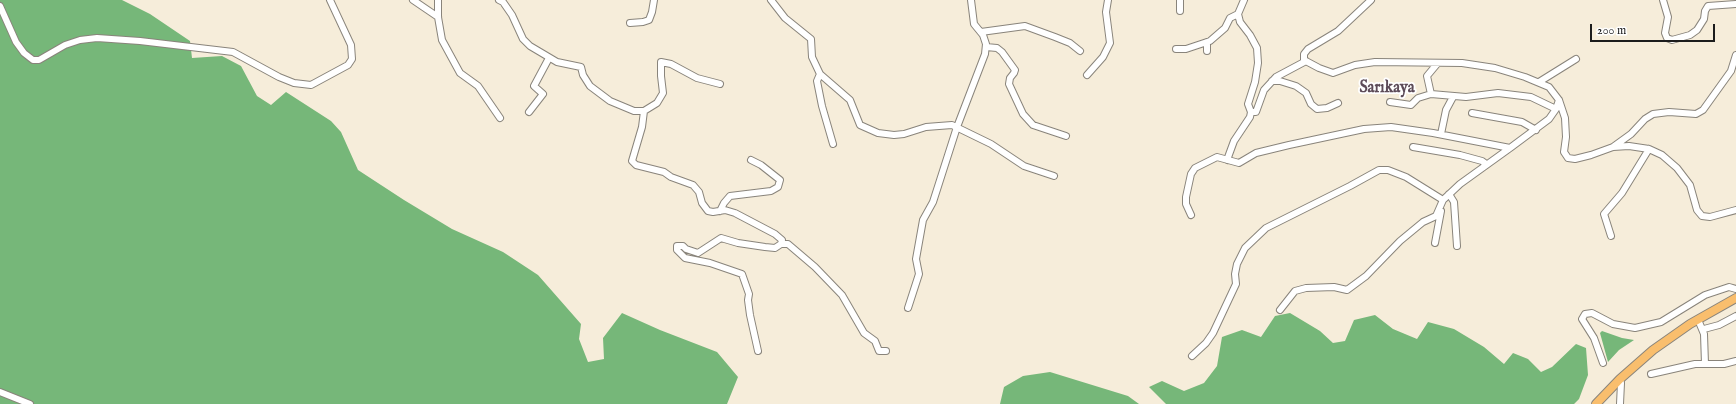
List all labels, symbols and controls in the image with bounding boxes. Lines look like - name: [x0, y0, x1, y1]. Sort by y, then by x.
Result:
- scale bar: [1592, 16, 1717, 42]
- text: 200 m: [1597, 23, 1626, 38]
- district label: Sarıkaya: [1359, 79, 1415, 99]

